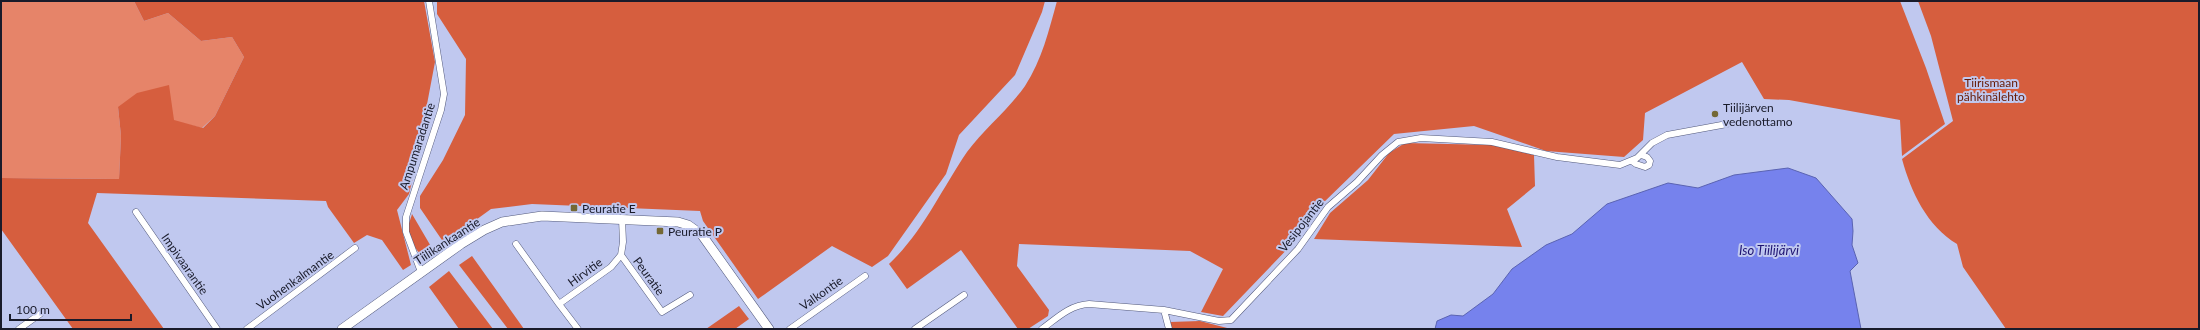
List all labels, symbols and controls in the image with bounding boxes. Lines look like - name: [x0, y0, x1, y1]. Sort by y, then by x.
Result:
- park label: Tiirismaan pähkinälehto: [1957, 75, 2025, 104]
- place label: Tiilijärven vedenottamo: [1723, 100, 1793, 129]
- street label: Ampumaradantie: [396, 101, 438, 191]
- marker: Tiilijärven vedenottamo: [1710, 109, 1720, 119]
- street label: Vesipojantie: [1275, 195, 1327, 255]
- place label: Peuratie E: [582, 201, 636, 216]
- marker: Peuratie E: [569, 203, 579, 213]
- street label: Tiilikankaantie: [411, 214, 483, 268]
- place label: Peuratie P: [668, 224, 722, 239]
- marker: Peuratie P: [655, 226, 665, 236]
- street label: Impivaarantie: [158, 230, 212, 298]
- water label: Iso Tiilijärvi: [1739, 242, 1799, 258]
- street label: Vuohenkalmantie: [253, 247, 337, 313]
- street label: Hirvitie: [565, 254, 605, 290]
- street label: Peuratie: [630, 254, 668, 298]
- street label: Valkontie: [797, 273, 845, 313]
- scale bar: [10, 296, 131, 322]
- text: 100 m: [16, 302, 50, 317]

